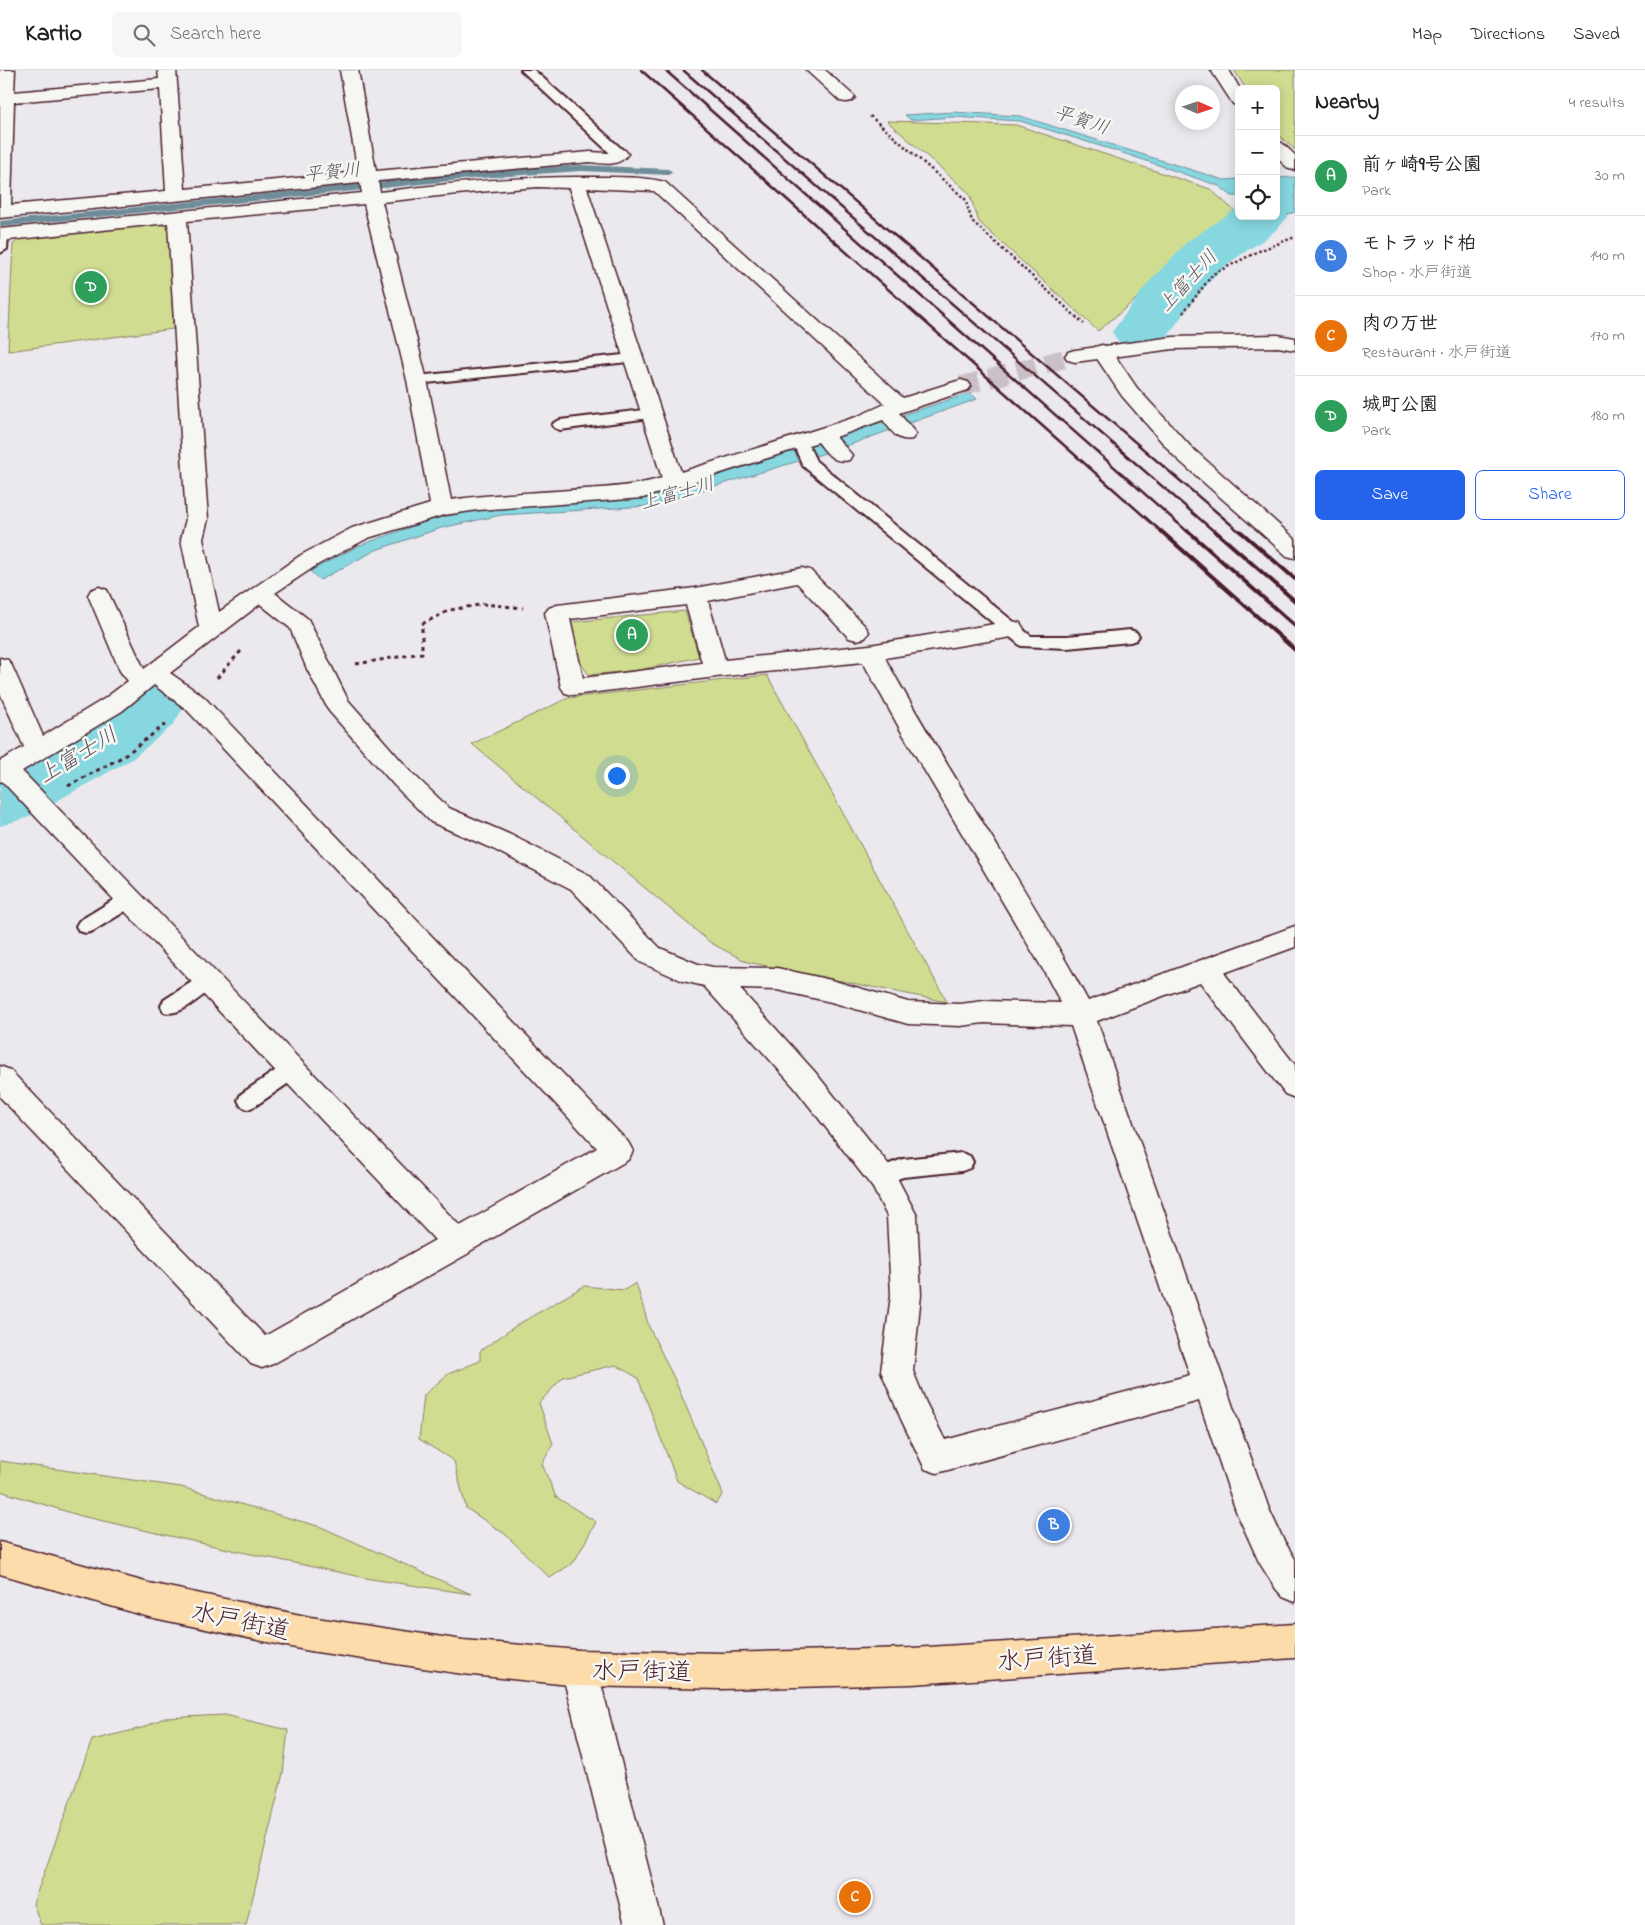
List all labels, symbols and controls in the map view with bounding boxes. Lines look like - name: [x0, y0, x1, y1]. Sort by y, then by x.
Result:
- search box: [112, 12, 462, 57]
- text: Kartio: [25, 17, 82, 52]
- icon: search: [130, 21, 158, 49]
- text: Search here: [170, 21, 261, 48]
- text: Map: [1412, 22, 1442, 48]
- text: Directions: [1470, 22, 1545, 48]
- text: Saved: [1573, 22, 1620, 48]
- north arrow: [1175, 85, 1220, 130]
- map controls: [1235, 85, 1280, 220]
- button: +: [1235, 85, 1280, 130]
- text: Nearby: [1315, 88, 1379, 118]
- text: 4 results: [1569, 91, 1625, 115]
- water label: 平賀川: [1050, 100, 1113, 143]
- button: −: [1235, 130, 1280, 175]
- text: 前ヶ崎9号公園: [1362, 152, 1482, 179]
- water label: 平賀川: [302, 157, 362, 190]
- text: A: [1326, 164, 1336, 188]
- text: 30 m: [1595, 164, 1625, 188]
- button: locate: [1235, 175, 1280, 220]
- text: Park: [1362, 179, 1391, 203]
- text: モトラッド柏: [1362, 231, 1476, 258]
- text: B: [1326, 244, 1336, 268]
- text: 140 m: [1590, 244, 1625, 268]
- water label: 上富士川: [1153, 245, 1225, 319]
- text: Shop · 水戸街道: [1362, 261, 1472, 285]
- pin: D: [75, 268, 107, 306]
- text: 肉の万世: [1362, 311, 1438, 338]
- text: C: [1327, 324, 1335, 348]
- text: 170 m: [1590, 324, 1625, 348]
- text: Restaurant · 水戸街道: [1362, 341, 1512, 365]
- text: 城町公園: [1362, 392, 1438, 419]
- text: D: [1325, 404, 1337, 428]
- text: 180 m: [1591, 404, 1625, 428]
- text: Park: [1362, 419, 1391, 443]
- button: Save: [1315, 470, 1465, 520]
- button: Share: [1475, 470, 1625, 520]
- water label: 上富士川: [637, 471, 718, 518]
- pin: A: [616, 616, 648, 654]
- water label: 上富士川: [33, 720, 125, 793]
- your location: [604, 763, 630, 789]
- pin: B: [1038, 1506, 1070, 1544]
- street label: 水戸街道: [188, 1595, 293, 1651]
- street label: 水戸街道: [996, 1639, 1098, 1681]
- street label: 水戸街道: [592, 1654, 692, 1692]
- pin: C: [839, 1878, 871, 1916]

